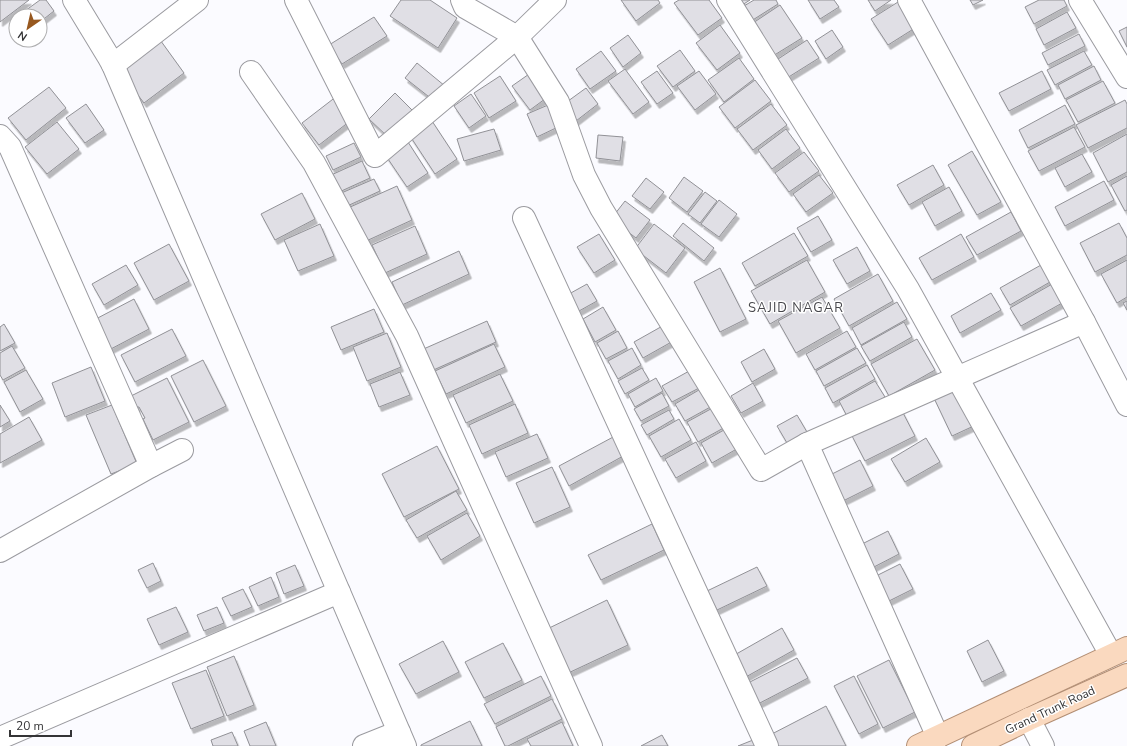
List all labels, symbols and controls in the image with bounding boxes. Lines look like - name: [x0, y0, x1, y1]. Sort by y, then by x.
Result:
- north arrow: [8, 8, 48, 48]
- text: N: [15, 27, 30, 44]
- district label: SAJID NAGAR: [748, 299, 844, 317]
- street label: Grand Trunk Road: [1003, 682, 1098, 738]
- scale bar: [10, 712, 71, 738]
- text: 20 m: [16, 718, 44, 734]

